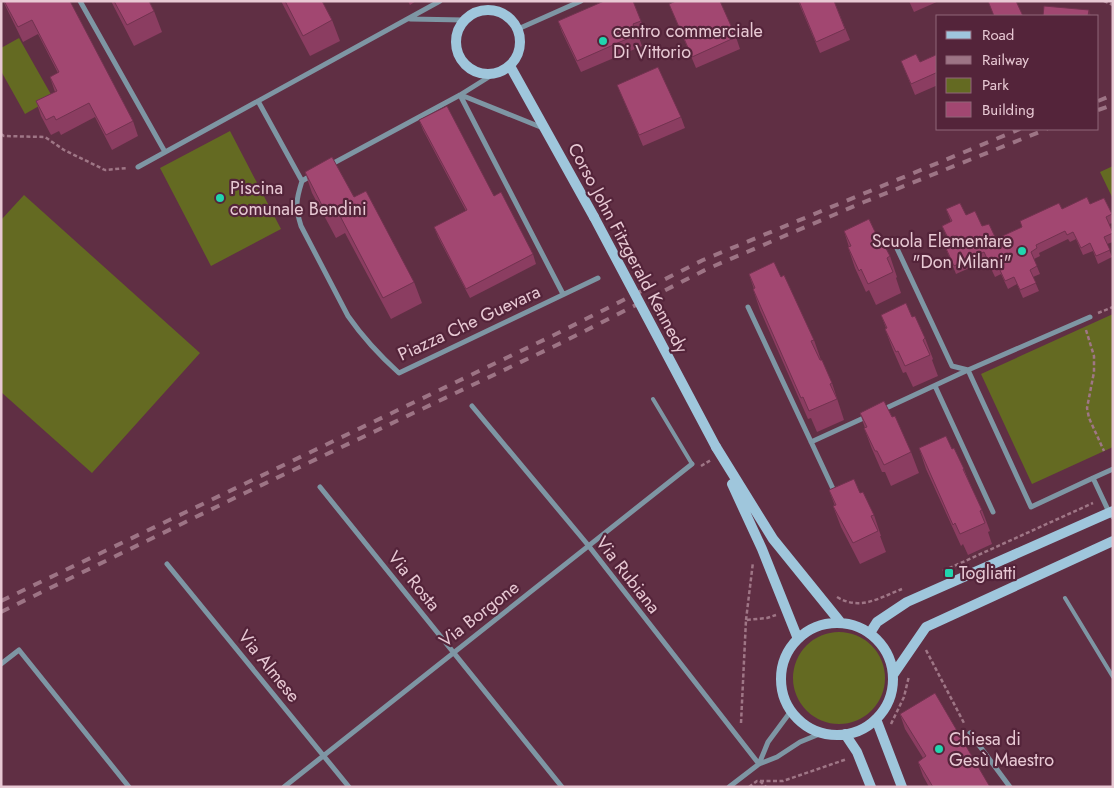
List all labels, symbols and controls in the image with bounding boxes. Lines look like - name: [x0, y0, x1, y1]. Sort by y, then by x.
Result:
- legend: [936, 15, 1099, 130]
- place label: centro commerciale Di Vittorio: [613, 18, 763, 65]
- text: Road: [982, 24, 1014, 46]
- marker: centro commerciale Di Vittorio: [597, 35, 609, 47]
- text: Railway: [982, 49, 1029, 71]
- text: Park: [982, 74, 1009, 96]
- text: Building: [982, 99, 1034, 121]
- street label: Corso John Fitzgerald Kennedy: [561, 138, 695, 358]
- place label: Piscina comunale Bendini: [230, 175, 367, 222]
- marker: Piscina comunale Bendini: [214, 192, 226, 204]
- place label: Scuola Elementare "Don Milani": [872, 228, 1012, 275]
- marker: Scuola Elementare "Don Milani": [1016, 245, 1028, 257]
- street label: Piazza Che Guevara: [393, 279, 545, 367]
- street label: Via Rubiana: [589, 531, 667, 619]
- street label: Via Rosta: [382, 545, 446, 617]
- place label: Togliatti: [959, 560, 1016, 586]
- marker: Togliatti: [943, 567, 955, 579]
- street label: Via Borgone: [433, 574, 525, 654]
- street label: Via Almese: [232, 624, 306, 708]
- place label: Chiesa di Gesù Maestro: [949, 726, 1054, 773]
- marker: Chiesa di Gesù Maestro: [933, 743, 945, 755]

